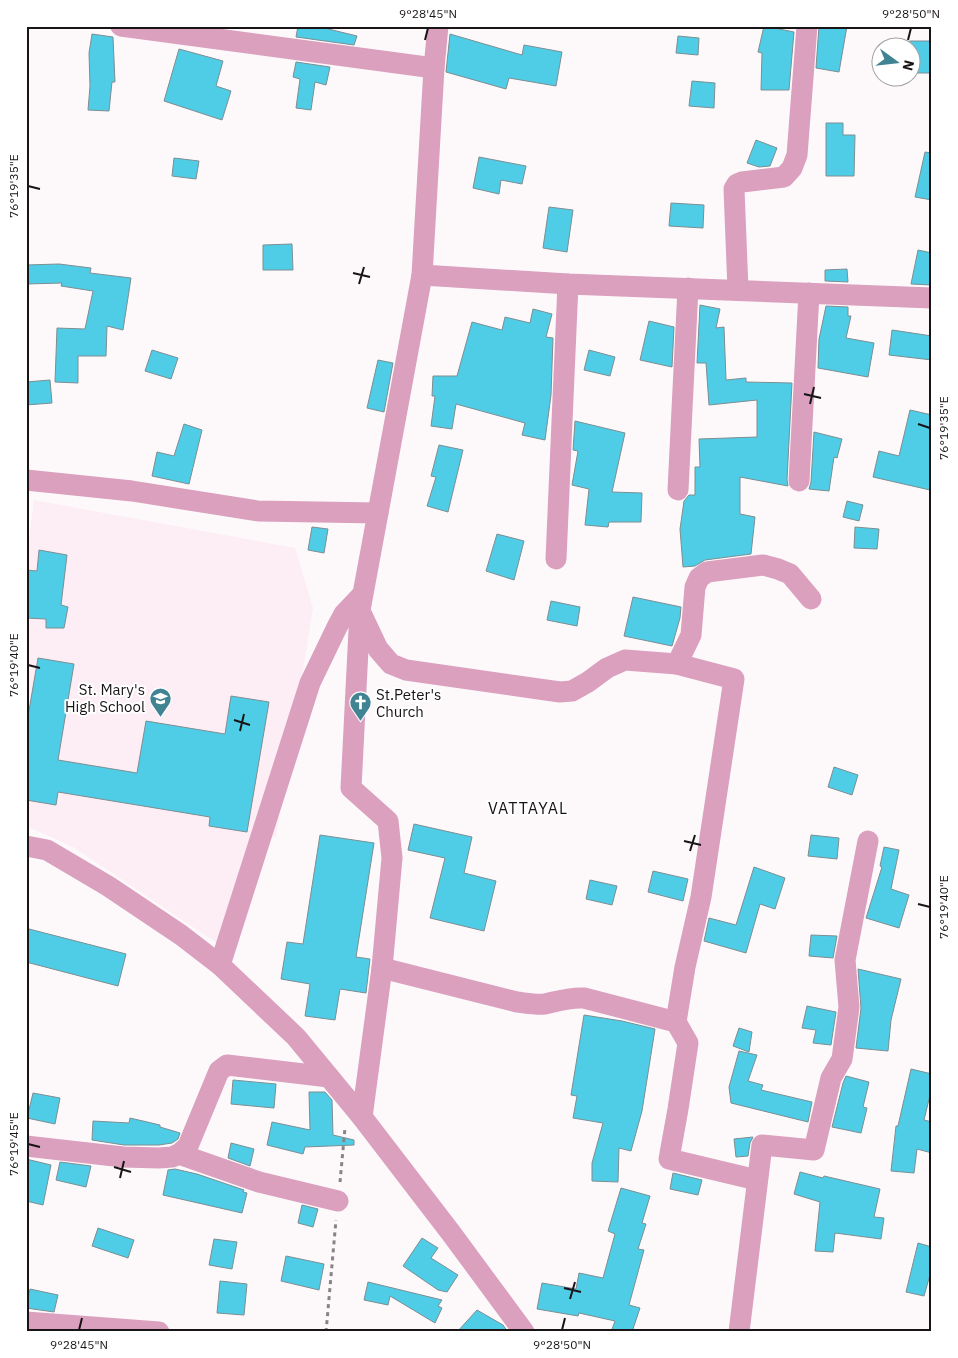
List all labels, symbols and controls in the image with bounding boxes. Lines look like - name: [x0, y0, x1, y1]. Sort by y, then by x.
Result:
- text: 9°28'45"N: [399, 6, 457, 21]
- text: 9°28'50"N: [882, 6, 940, 21]
- north arrow: [870, 38, 920, 88]
- text: N: [899, 58, 919, 73]
- text: 76°19'35"E: [6, 154, 21, 218]
- text: 76°19'35"E: [936, 396, 951, 460]
- text: 76°19'40"E: [6, 633, 21, 697]
- place label: St. Mary's High School: [65, 680, 145, 716]
- place label: St.Peter's Church: [376, 685, 441, 721]
- school or university icon: St. Mary's High School: [149, 686, 173, 717]
- church icon: St.Peter's Church: [348, 691, 372, 722]
- district label: VATTAYAL: [488, 798, 568, 818]
- text: 76°19'40"E: [936, 875, 951, 939]
- text: 76°19'45"E: [6, 1112, 21, 1176]
- text: 9°28'45"N: [50, 1337, 108, 1352]
- text: 9°28'50"N: [533, 1337, 591, 1352]

